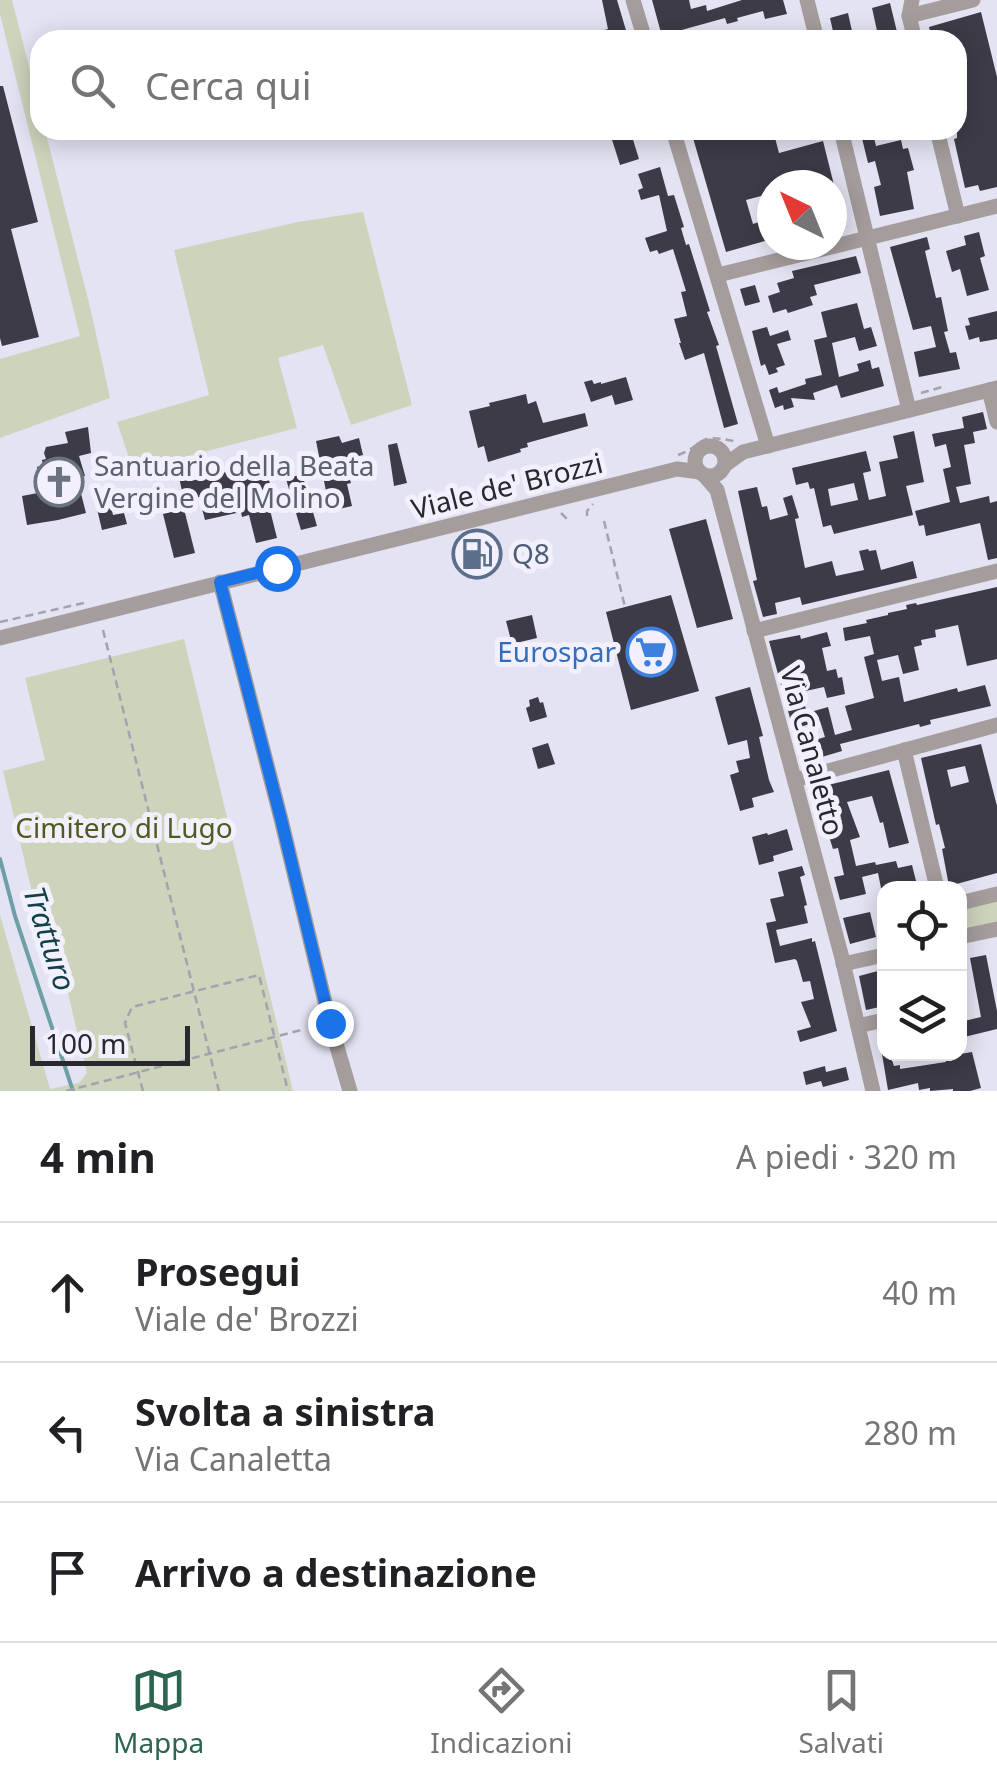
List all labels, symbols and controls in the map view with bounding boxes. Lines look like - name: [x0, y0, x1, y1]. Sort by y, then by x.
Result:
- search box: [30, 30, 967, 140]
- icon: search: [65, 58, 120, 113]
- text: Cerca qui: [145, 59, 311, 111]
- north arrow: [757, 170, 847, 260]
- street label: Viale de' Brozzi: [407, 443, 606, 527]
- place label: Santuario della Beata Vergine del Molino: [94, 446, 374, 516]
- church icon: Santuario della Beata Vergine del Molino: [33, 456, 85, 508]
- fuel station icon: Q8: [451, 528, 503, 580]
- place label: Q8: [512, 534, 550, 572]
- route start: [255, 546, 301, 592]
- supermarket icon: Eurospar: [625, 626, 677, 678]
- place label: Eurospar: [497, 632, 616, 670]
- street label: Via Canaletto: [772, 662, 854, 840]
- park label: Cimitero di Lugo: [15, 808, 233, 846]
- water label: Tratturo: [14, 881, 87, 996]
- map controls: [877, 881, 967, 1061]
- button: locate: [877, 881, 967, 971]
- button: layers: [877, 971, 967, 1061]
- route end: [308, 1001, 354, 1047]
- scale bar: [30, 1021, 190, 1066]
- text: 100 m: [45, 1024, 127, 1062]
- text: 4 min: [40, 1128, 156, 1185]
- text: A piedi · 320 m: [736, 1135, 957, 1178]
- text: Prosegui: [135, 1245, 300, 1297]
- icon: ahead: [40, 1265, 95, 1320]
- text: 40 m: [882, 1271, 957, 1314]
- text: Viale de' Brozzi: [135, 1297, 359, 1340]
- text: Svolta a sinistra: [135, 1385, 436, 1437]
- icon: left: [40, 1405, 95, 1460]
- text: 280 m: [864, 1411, 957, 1454]
- text: Via Canaletta: [135, 1437, 332, 1480]
- icon: arrive: [40, 1545, 95, 1600]
- text: Arrivo a destinazione: [135, 1546, 537, 1598]
- tab: Mappa: [113, 1663, 204, 1761]
- tab: Indicazioni: [430, 1663, 572, 1761]
- tab: Salvati: [798, 1663, 884, 1761]

